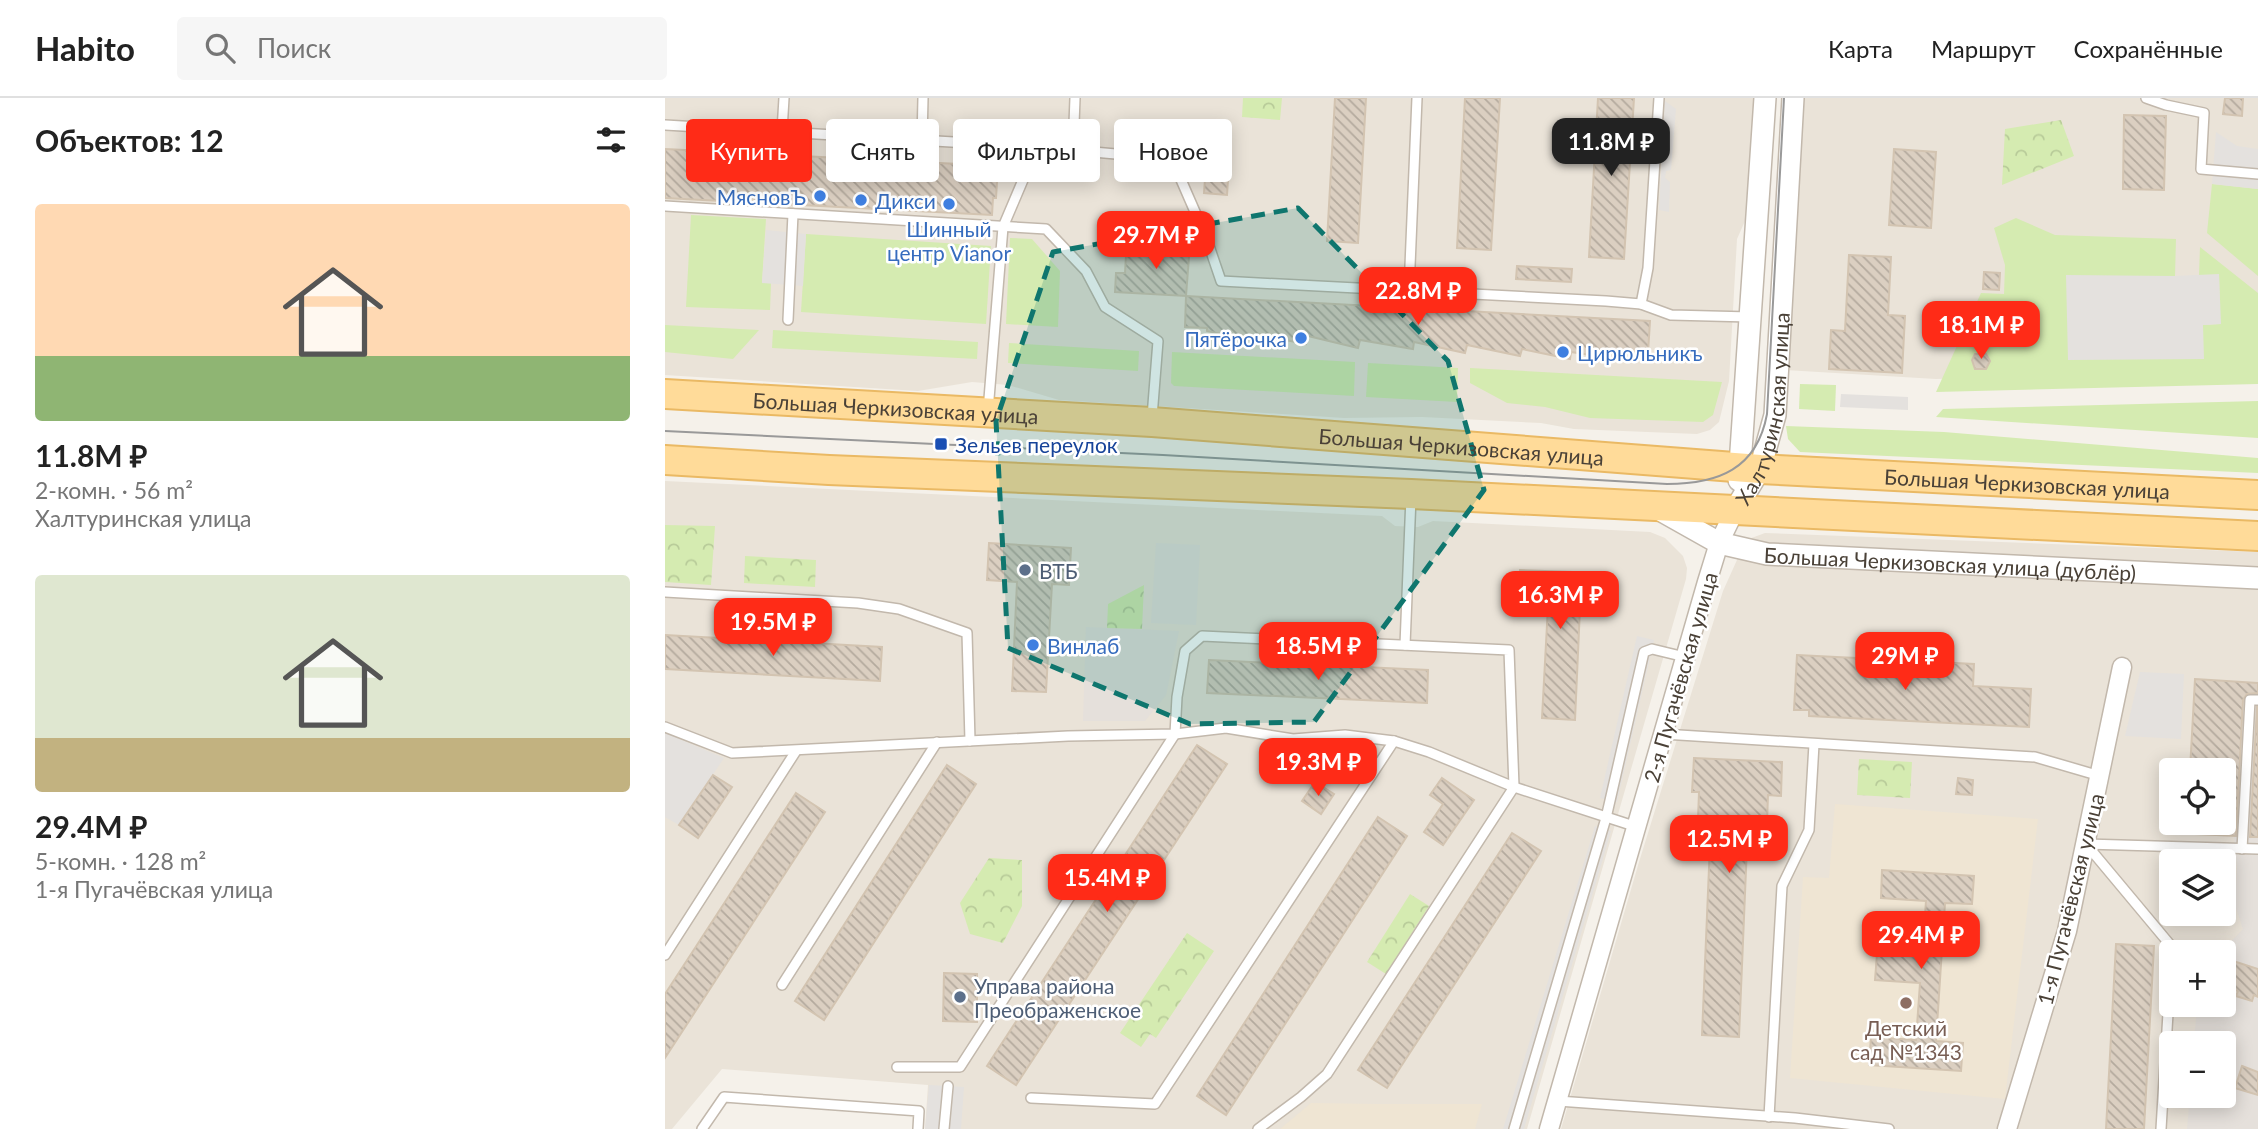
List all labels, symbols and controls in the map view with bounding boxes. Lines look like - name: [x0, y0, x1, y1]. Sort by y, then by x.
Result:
- search box: [177, 17, 667, 80]
- text: Habito: [35, 28, 135, 68]
- icon: search: [201, 29, 239, 67]
- text: Поиск: [257, 32, 331, 64]
- text: Карта: [1828, 34, 1893, 63]
- text: Маршрут: [1931, 34, 2036, 63]
- text: Сохранённые: [2074, 34, 2223, 63]
- pin: 11.8M ₽: [1546, 118, 1676, 178]
- chip: Купить: [686, 119, 812, 182]
- chip: Снять: [826, 119, 939, 182]
- chip: Фильтры: [953, 119, 1100, 182]
- chip: Новое: [1114, 119, 1232, 182]
- icon: filters: [592, 121, 630, 159]
- text: Объектов: 12: [35, 122, 224, 158]
- text: 11.8M ₽: [1568, 127, 1654, 155]
- place label: МясновЪ: [717, 184, 806, 209]
- marker: МясновЪ: [812, 188, 828, 204]
- place label: Дикси: [875, 188, 936, 213]
- marker: Дикси: [853, 192, 869, 208]
- marker: Шинный центр Vianor: [941, 196, 957, 212]
- pin: 29.7M ₽: [1091, 212, 1221, 271]
- place label: Шинный центр Vianor: [887, 216, 1011, 265]
- text: 29.7M ₽: [1113, 220, 1199, 248]
- icon: home: [270, 249, 396, 375]
- pin: 22.8M ₽: [1353, 268, 1483, 327]
- text: 22.8M ₽: [1375, 276, 1461, 304]
- pin: 18.1M ₽: [1916, 302, 2046, 361]
- text: 18.1M ₽: [1938, 310, 2024, 338]
- street label: Халтуринская улица: [1729, 312, 1793, 509]
- place label: Пятёрочка: [1184, 326, 1287, 351]
- marker: Пятёрочка: [1293, 330, 1309, 346]
- place label: Цирюльникъ: [1577, 340, 1703, 365]
- marker: Цирюльникъ: [1555, 344, 1571, 360]
- street label: Большая Черкизовская улица: [752, 387, 1039, 428]
- street label: Большая Черкизовская улица: [1318, 422, 1605, 469]
- place label: Зельев переулок: [955, 432, 1118, 457]
- marker: Зельев переулок: [933, 436, 949, 452]
- text: 11.8M ₽: [35, 437, 147, 473]
- street label: Большая Черкизовская улица: [1884, 463, 2171, 503]
- text: 2-комн. · 56 m²: [35, 476, 193, 504]
- text: Халтуринская улица: [35, 504, 252, 532]
- street label: Большая Черкизовская улица (дублёр): [1763, 541, 2137, 585]
- place label: ВТБ: [1039, 558, 1078, 583]
- marker: ВТБ: [1017, 562, 1033, 578]
- street label: 2-я Пугачёвская улица: [1638, 569, 1722, 785]
- pin: 16.3M ₽: [1495, 572, 1625, 631]
- text: 16.3M ₽: [1517, 580, 1603, 608]
- pin: 19.5M ₽: [708, 598, 838, 658]
- text: 19.5M ₽: [730, 607, 816, 635]
- icon: home: [270, 620, 396, 746]
- pin: 18.5M ₽: [1253, 622, 1383, 682]
- text: 18.5M ₽: [1275, 631, 1361, 659]
- pin: 29M ₽: [1856, 632, 1954, 692]
- place label: Винлаб: [1047, 633, 1119, 658]
- marker: Винлаб: [1025, 637, 1041, 653]
- text: 29M ₽: [1871, 641, 1939, 669]
- pin: 19.3M ₽: [1253, 738, 1383, 798]
- text: 19.3M ₽: [1275, 747, 1361, 775]
- map controls: [2159, 758, 2236, 1108]
- button: locate: [2159, 758, 2236, 835]
- street label: 1-я Пугачёвская улица: [2032, 790, 2108, 1008]
- text: 29.4M ₽: [35, 808, 147, 844]
- pin: 12.5M ₽: [1664, 816, 1794, 875]
- text: 12.5M ₽: [1686, 824, 1772, 852]
- text: 5-комн. · 128 m²: [35, 847, 206, 875]
- button: layers: [2159, 849, 2236, 926]
- pin: 15.4M ₽: [1042, 854, 1172, 914]
- text: 15.4M ₽: [1064, 863, 1150, 891]
- text: 1-я Пугачёвская улица: [35, 875, 273, 903]
- pin: 29.4M ₽: [1856, 912, 1986, 971]
- text: 29.4M ₽: [1878, 920, 1964, 948]
- button: +: [2159, 940, 2236, 1017]
- place label: Управа района Преображенское: [974, 973, 1141, 1022]
- marker: Управа района Преображенское: [952, 989, 968, 1005]
- marker: Детский сад №1343: [1898, 995, 1914, 1011]
- place label: Детский сад №1343: [1850, 1015, 1962, 1064]
- button: −: [2159, 1031, 2236, 1108]

